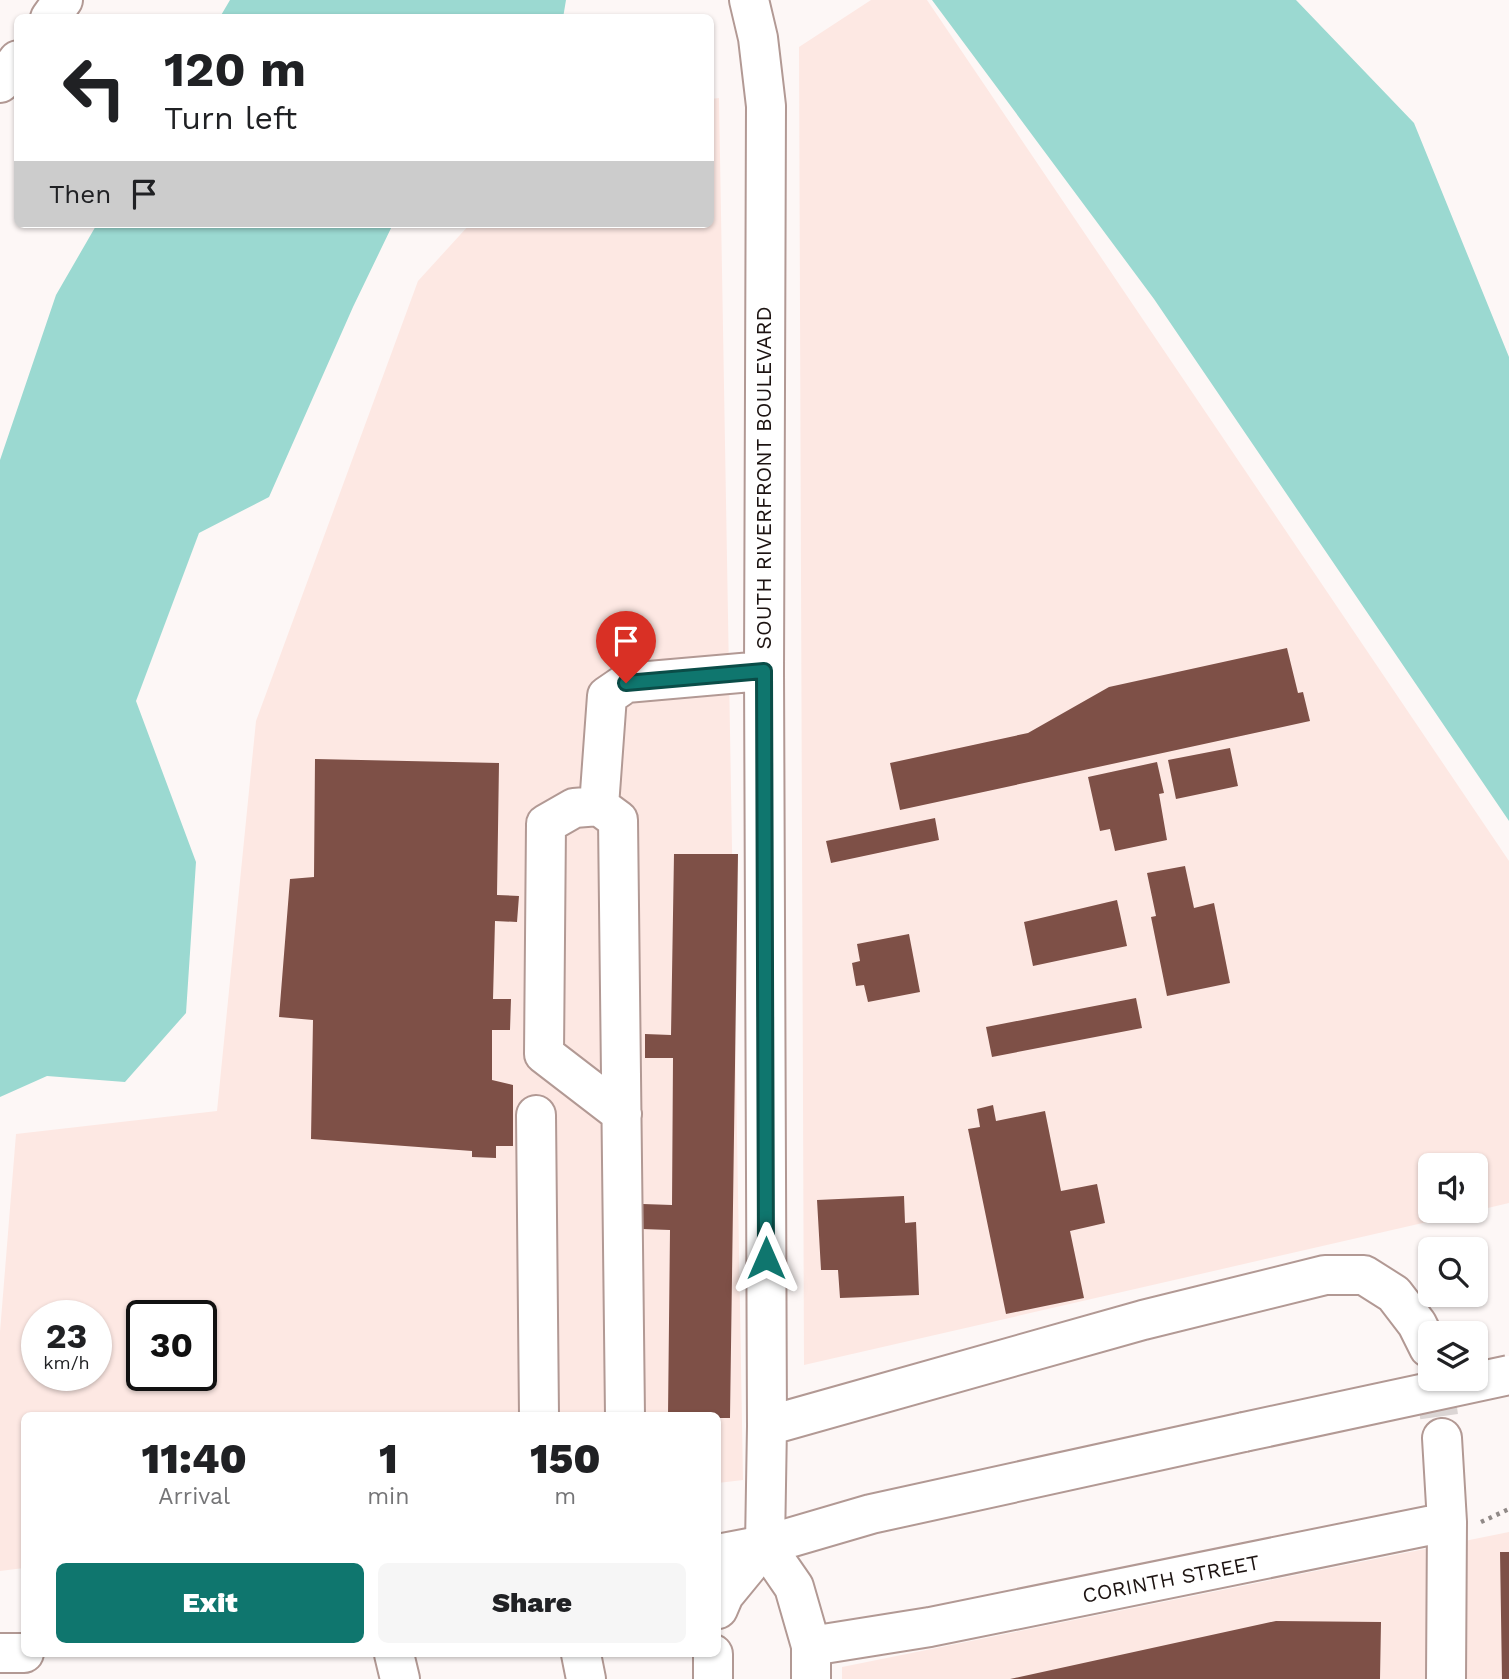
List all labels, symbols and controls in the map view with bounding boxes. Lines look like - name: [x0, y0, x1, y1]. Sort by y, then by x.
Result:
- text: 120 m: [164, 40, 306, 98]
- icon: left: [49, 42, 140, 133]
- text: Turn left: [164, 99, 297, 137]
- icon: arrive: [125, 175, 163, 213]
- text: Then: [49, 179, 111, 209]
- street label: SOUTH RIVERFRONT BOULEVARD: [751, 306, 776, 650]
- pin: [596, 611, 656, 683]
- icon: arrive: [607, 622, 645, 660]
- map controls: [1418, 1153, 1488, 1391]
- button: sound: [1418, 1153, 1488, 1223]
- position arrow: [729, 1221, 803, 1295]
- button: search: [1418, 1237, 1488, 1307]
- speed limit sign: 30: [126, 1300, 217, 1391]
- text: 23: [46, 1315, 87, 1357]
- button: layers: [1418, 1321, 1488, 1391]
- text: km/h: [43, 1352, 90, 1373]
- text: 11:40: [141, 1434, 247, 1483]
- text: 1: [379, 1434, 398, 1483]
- text: 150: [530, 1434, 601, 1483]
- text: Arrival: [158, 1483, 230, 1510]
- text: min: [367, 1483, 409, 1510]
- text: m: [554, 1483, 576, 1510]
- street label: CORINTH STREET: [1080, 1549, 1262, 1608]
- button: Exit: [56, 1563, 364, 1643]
- button: Share: [378, 1563, 686, 1643]

